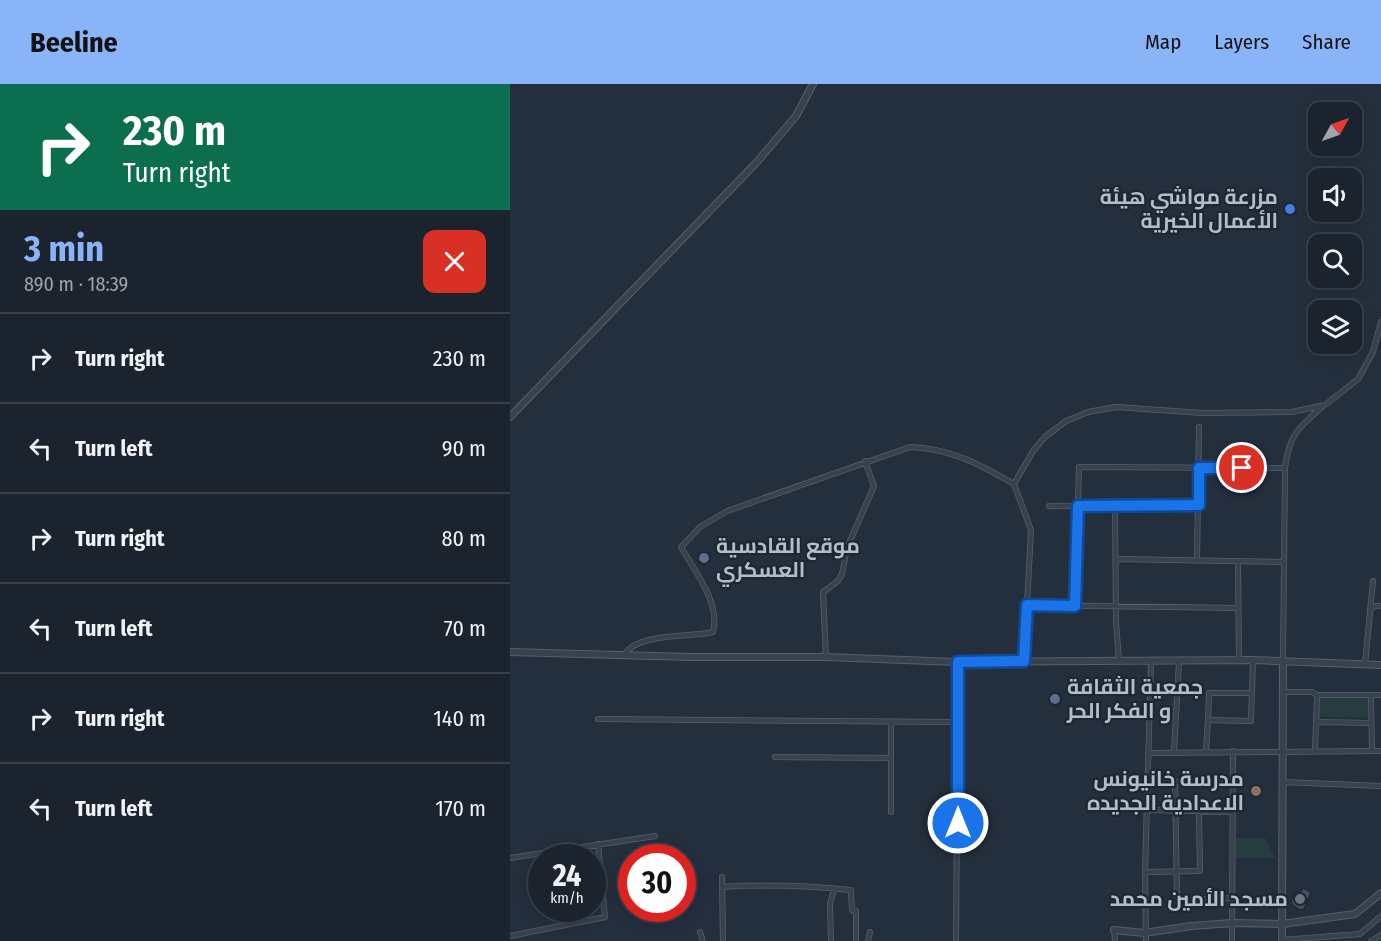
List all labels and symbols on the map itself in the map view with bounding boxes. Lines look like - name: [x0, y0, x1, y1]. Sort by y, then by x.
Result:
- north arrow: [1308, 102, 1362, 156]
- place label: مزرعة مواشي هيئة الأعمال الخيرية: [1100, 184, 1278, 234]
- marker: مزرعة مواشي هيئة الأعمال الخيرية: [1283, 202, 1297, 216]
- pin: [1216, 442, 1267, 493]
- place label: موقع القادسية العسكري: [716, 533, 860, 587]
- marker: موقع القادسية العسكري: [697, 551, 711, 565]
- place label: جمعية الثقافة و الفكر الحر: [1066, 674, 1203, 724]
- marker: جمعية الثقافة و الفكر الحر: [1048, 692, 1062, 706]
- place label: مدرسة خانيونس الاعدادية الجديده: [1087, 766, 1244, 816]
- marker: مدرسة خانيونس الاعدادية الجديده: [1249, 784, 1263, 798]
- position arrow: [926, 791, 990, 855]
- speed limit sign: 30: [618, 844, 696, 922]
- place label: مسجد الأمين محمد: [1110, 886, 1288, 912]
- marker: مسجد الأمين محمد: [1293, 892, 1307, 906]

